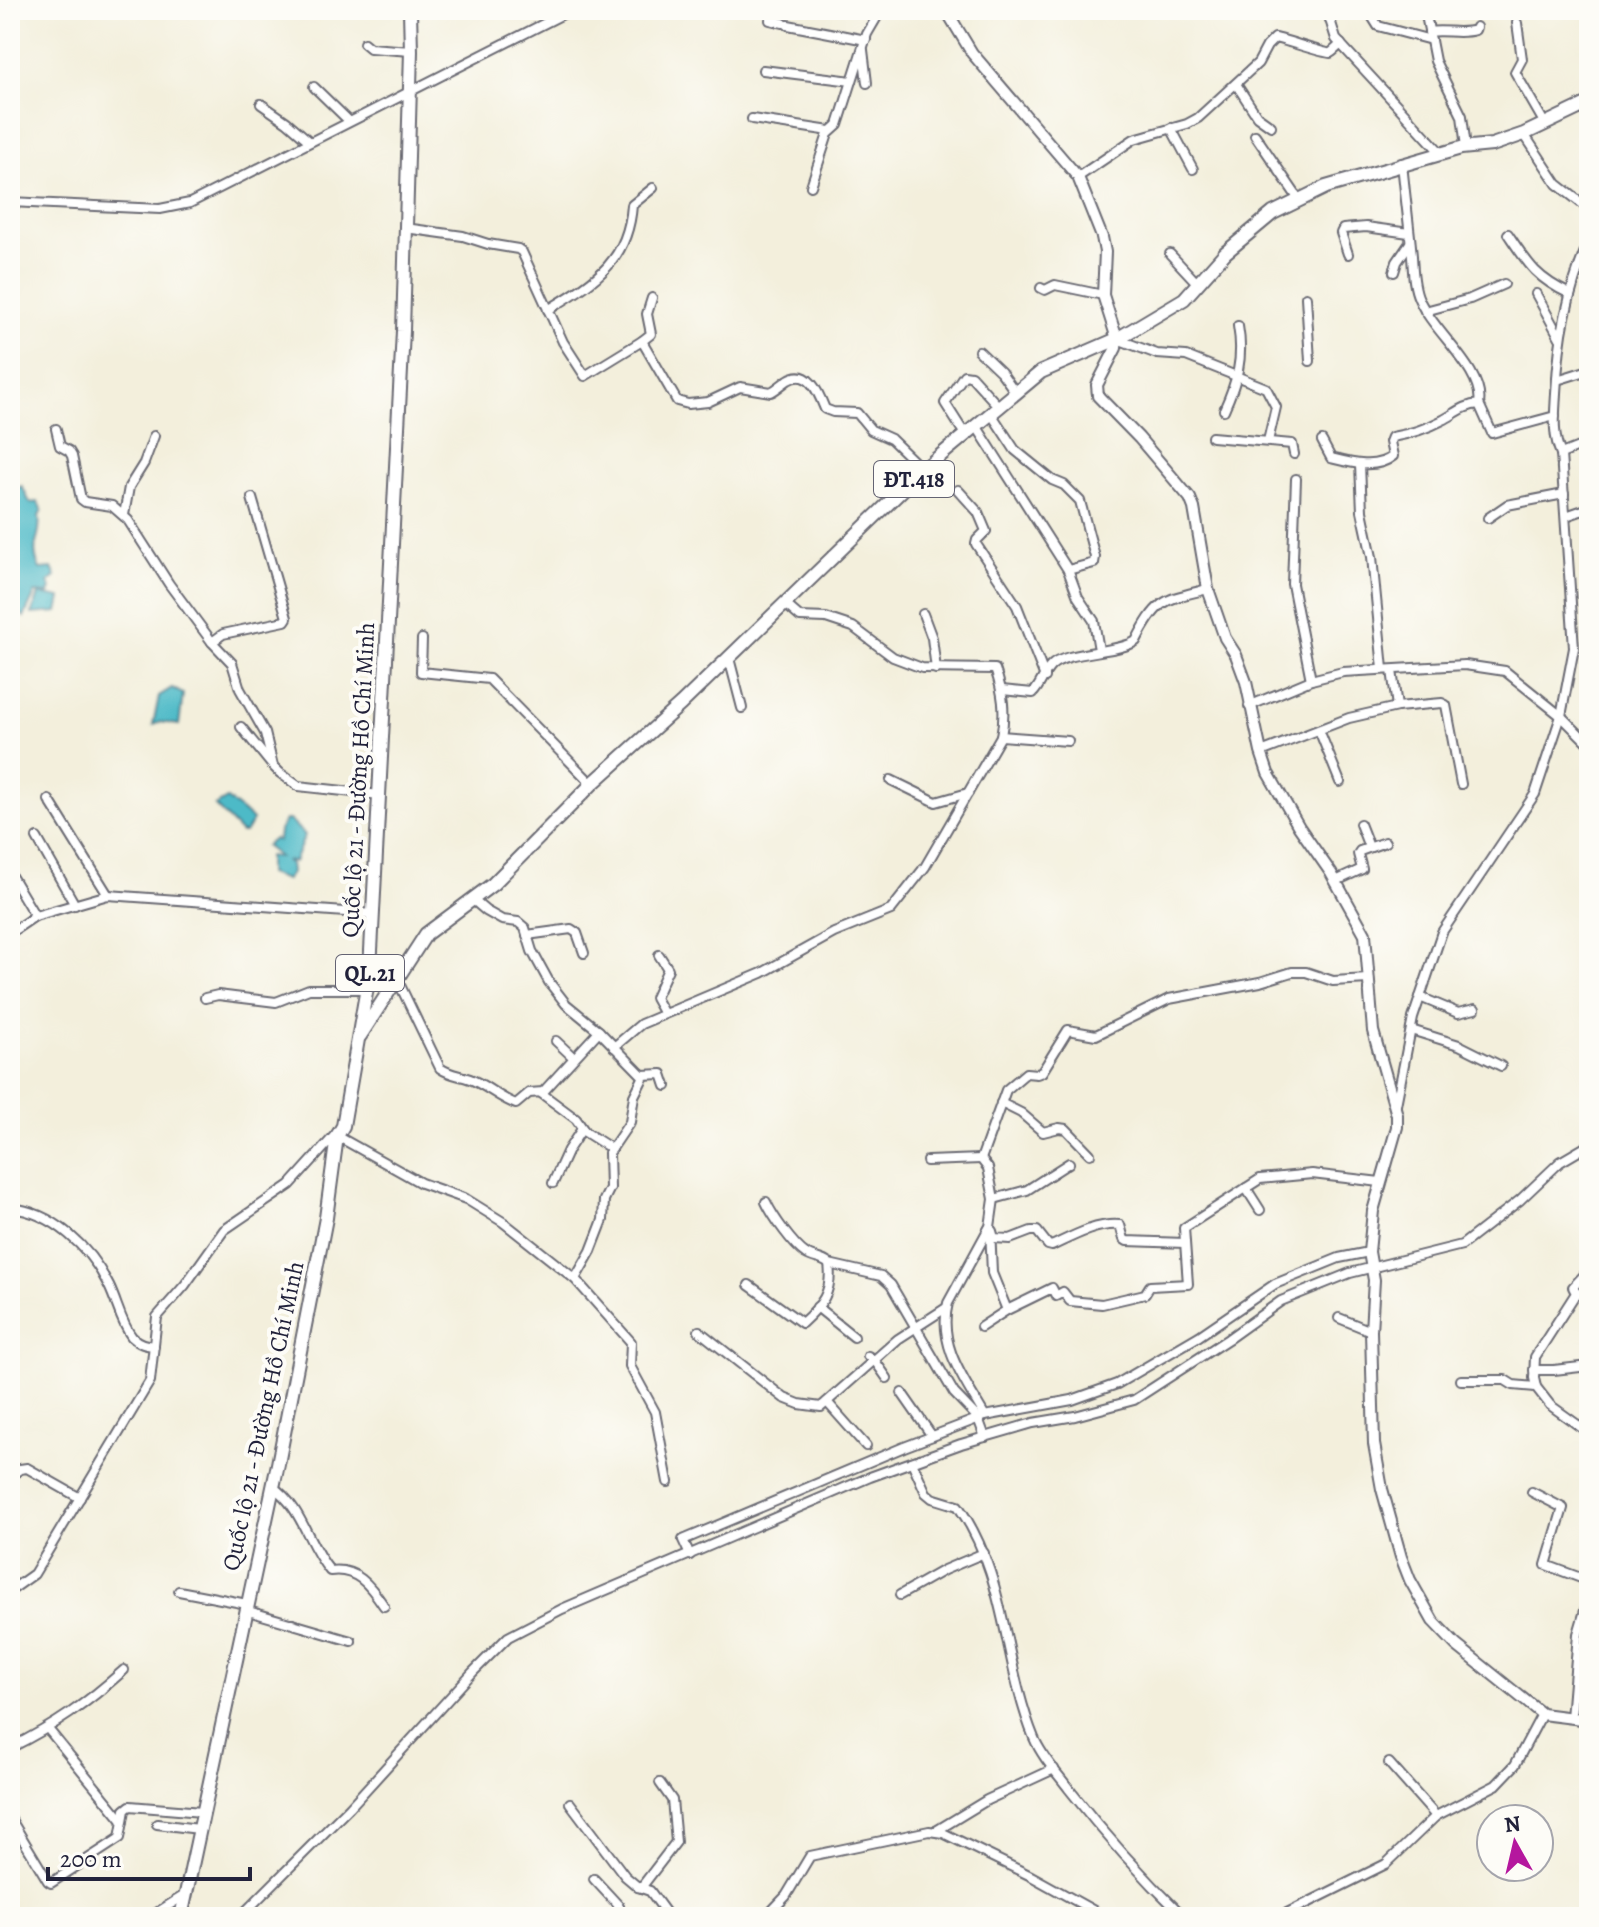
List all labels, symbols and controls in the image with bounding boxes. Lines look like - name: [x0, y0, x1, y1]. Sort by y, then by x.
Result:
- road number: ĐT.418: [874, 461, 954, 497]
- street label: Quốc lộ 21 - Đường Hồ Chí Minh: [334, 621, 382, 938]
- road number: QL.21: [336, 955, 404, 991]
- street label: Quốc lộ 21 - Đường Hồ Chí Minh: [215, 1258, 311, 1574]
- north arrow: [1475, 1803, 1555, 1883]
- text: N: [1502, 1808, 1522, 1840]
- scale bar: [48, 1831, 250, 1881]
- text: 200 m: [60, 1843, 122, 1875]

